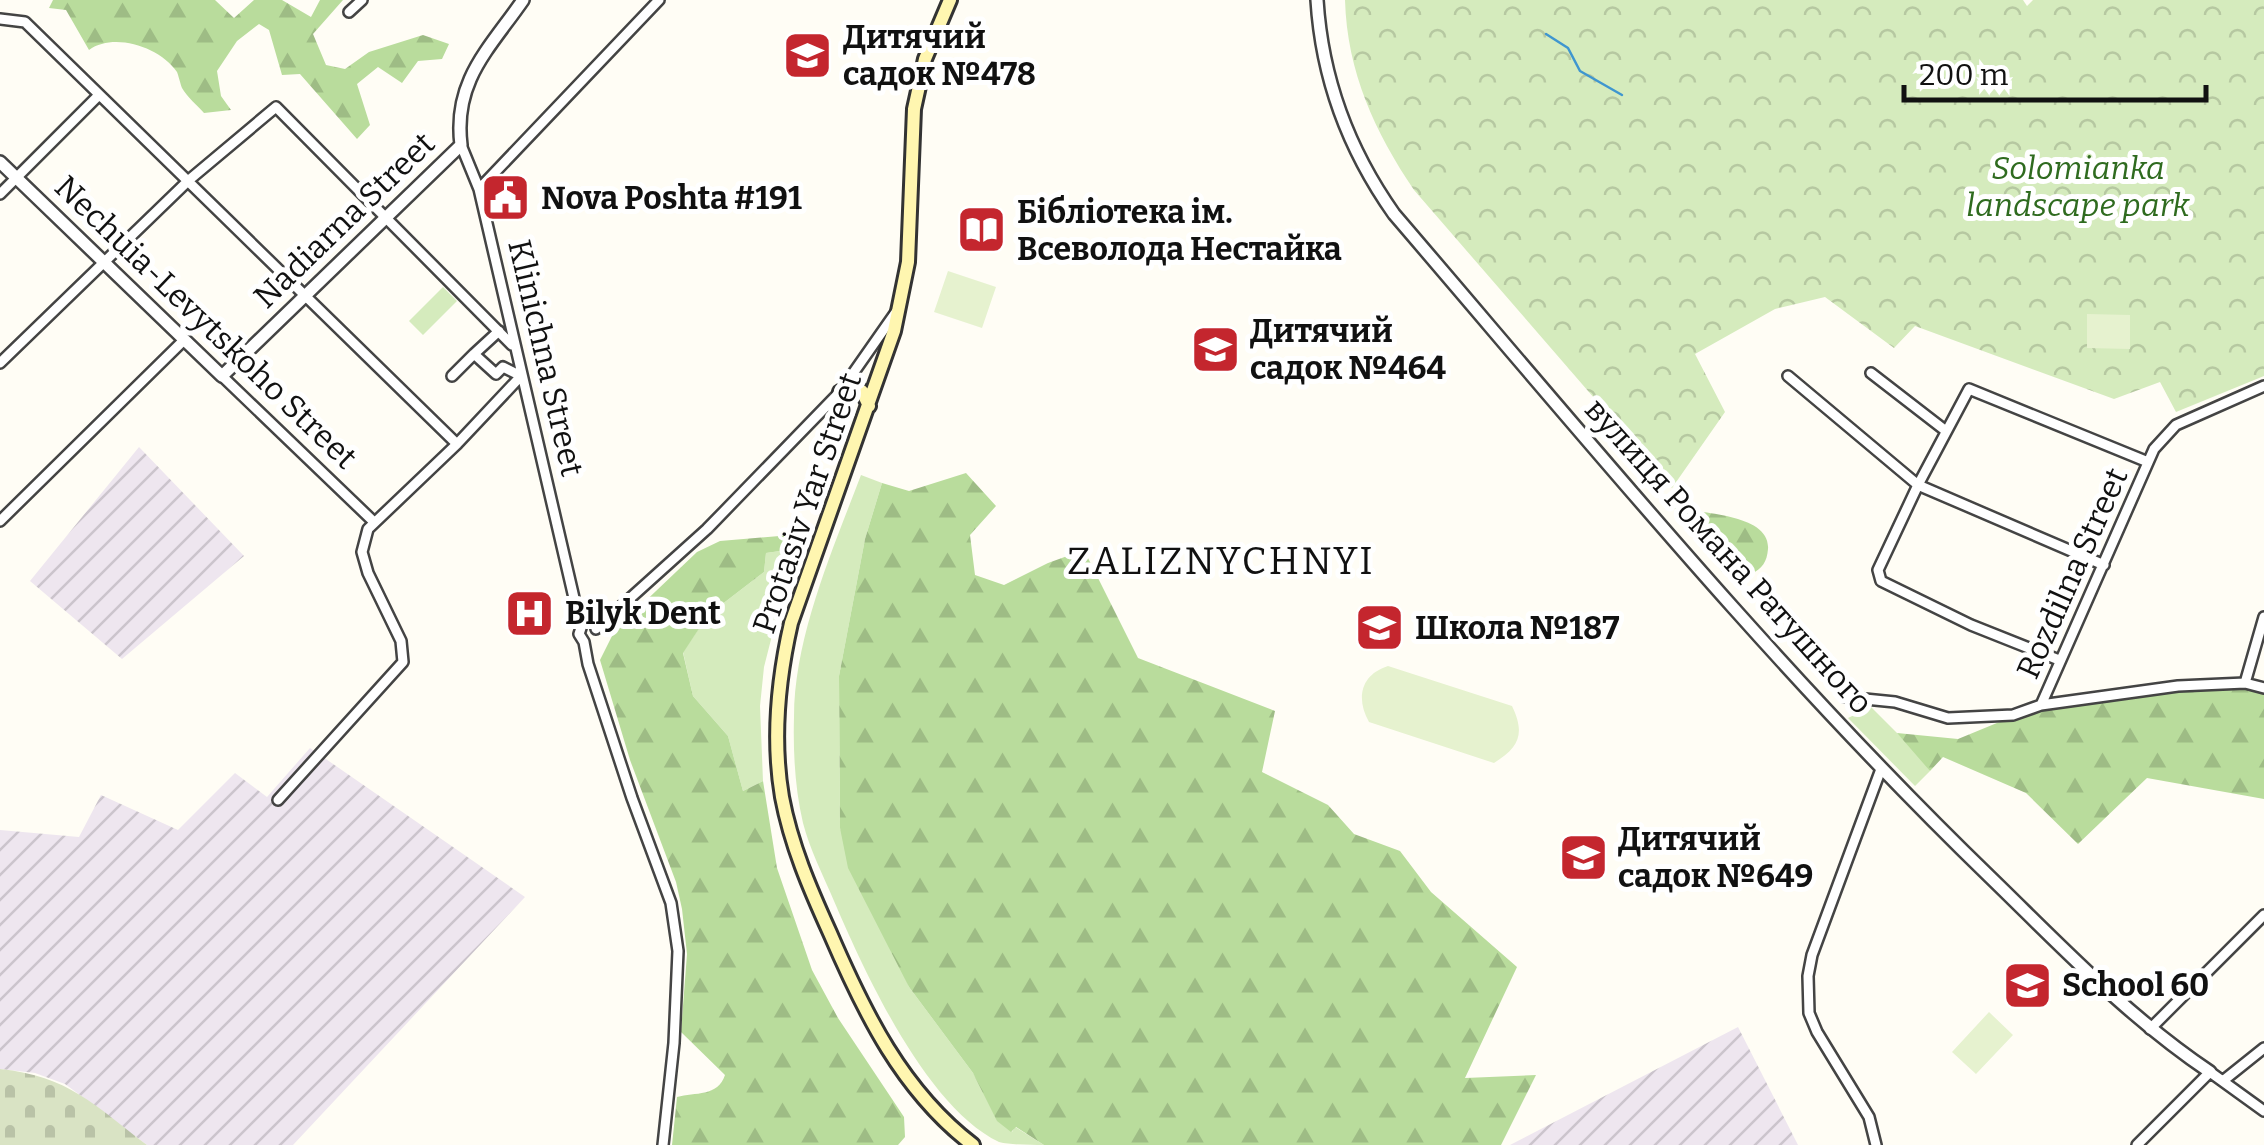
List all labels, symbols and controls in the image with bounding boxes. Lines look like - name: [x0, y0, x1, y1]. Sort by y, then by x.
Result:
- place label: Дитячий садок №478: [843, 18, 1036, 93]
- school or university icon: Дитячий садок №478: [782, 29, 834, 81]
- scale bar: [1904, 40, 2206, 102]
- text: 200 m: [1919, 57, 2009, 93]
- street label: Nadiarna Street: [246, 124, 442, 316]
- park label: Solomianka landscape park: [1966, 149, 2190, 224]
- street label: Nechuia-Levytskoho Street: [47, 168, 365, 477]
- public building icon: Nova Poshta #191: [480, 172, 532, 224]
- place label: Nova Poshta #191: [541, 179, 802, 217]
- place label: Бібліотека ім. Всеволода Нестайка: [1017, 193, 1342, 268]
- library icon: Бібліотека ім. Всеволода Нестайка: [956, 204, 1008, 256]
- street label: Klinichna Street: [500, 236, 592, 480]
- place label: Дитячий садок №464: [1250, 312, 1447, 387]
- school or university icon: Дитячий садок №464: [1189, 323, 1241, 375]
- street label: Protasiv Yar Street: [745, 367, 870, 638]
- street label: вулиця Романа Ратушного: [1577, 390, 1881, 722]
- street label: Rozdilna Street: [2009, 461, 2136, 684]
- district label: ZALIZNYCHNYI: [1067, 538, 1375, 584]
- hospital icon: Bilyk Dent: [504, 587, 556, 639]
- place label: Bilyk Dent: [565, 594, 721, 632]
- school or university icon: Школа №187: [1354, 602, 1406, 654]
- place label: Школа №187: [1415, 609, 1620, 647]
- place label: Дитячий садок №649: [1618, 820, 1814, 895]
- school or university icon: Дитячий садок №649: [1557, 831, 1609, 883]
- school or university icon: School 60: [2001, 959, 2053, 1011]
- place label: School 60: [2062, 966, 2209, 1004]

